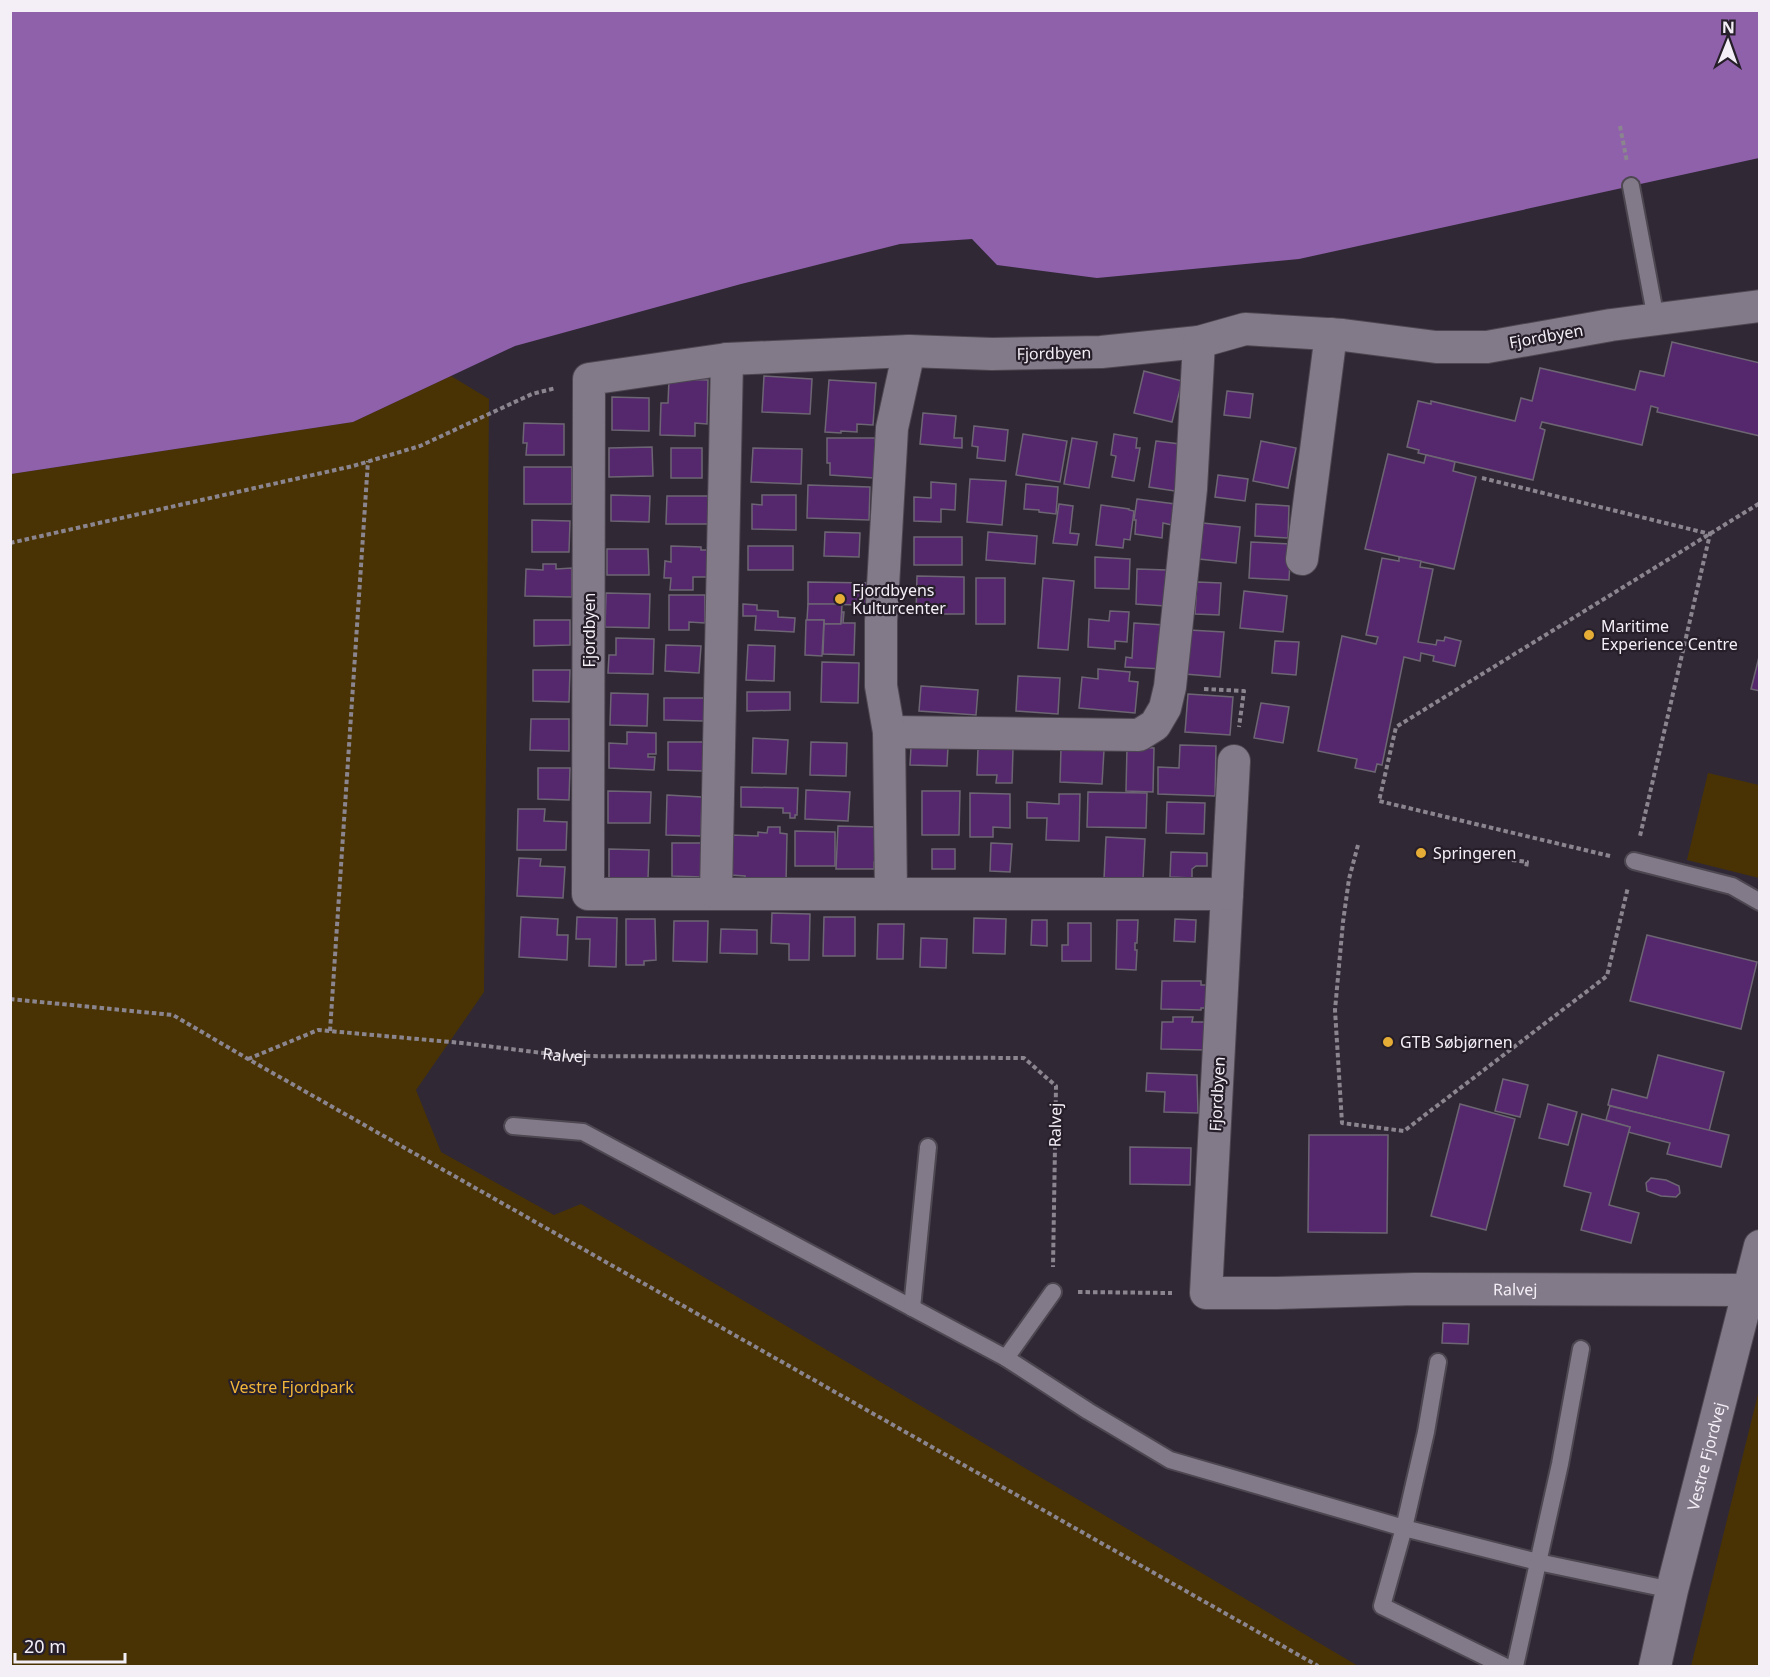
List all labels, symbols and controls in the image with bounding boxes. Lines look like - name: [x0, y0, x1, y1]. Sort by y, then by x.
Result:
- north arrow: [1698, 12, 1758, 72]
- text: N: [1722, 16, 1735, 38]
- street label: Fjordbyen: [1507, 319, 1585, 353]
- street label: Fjordbyen: [1016, 341, 1092, 365]
- place label: Fjordbyens Kulturcenter: [852, 579, 946, 619]
- marker: Fjordbyens Kulturcenter: [833, 592, 847, 606]
- street label: Fjordbyen: [578, 593, 600, 667]
- place label: Maritime Experience Centre: [1601, 615, 1738, 655]
- marker: Maritime Experience Centre: [1582, 628, 1596, 642]
- place label: Springeren: [1433, 842, 1516, 864]
- marker: Springeren: [1414, 846, 1428, 860]
- place label: GTB Søbjørnen: [1400, 1031, 1513, 1053]
- marker: GTB Søbjørnen: [1381, 1035, 1395, 1049]
- street label: Ralvej: [541, 1042, 587, 1067]
- street label: Fjordbyen: [1204, 1056, 1230, 1132]
- street label: Ralvej: [1044, 1103, 1066, 1147]
- street label: Ralvej: [1493, 1278, 1538, 1300]
- park label: Vestre Fjordpark: [230, 1376, 354, 1398]
- street label: Vestre Fjordvej: [1682, 1400, 1731, 1513]
- scale bar: [15, 1626, 124, 1664]
- text: 20 m: [24, 1634, 66, 1658]

